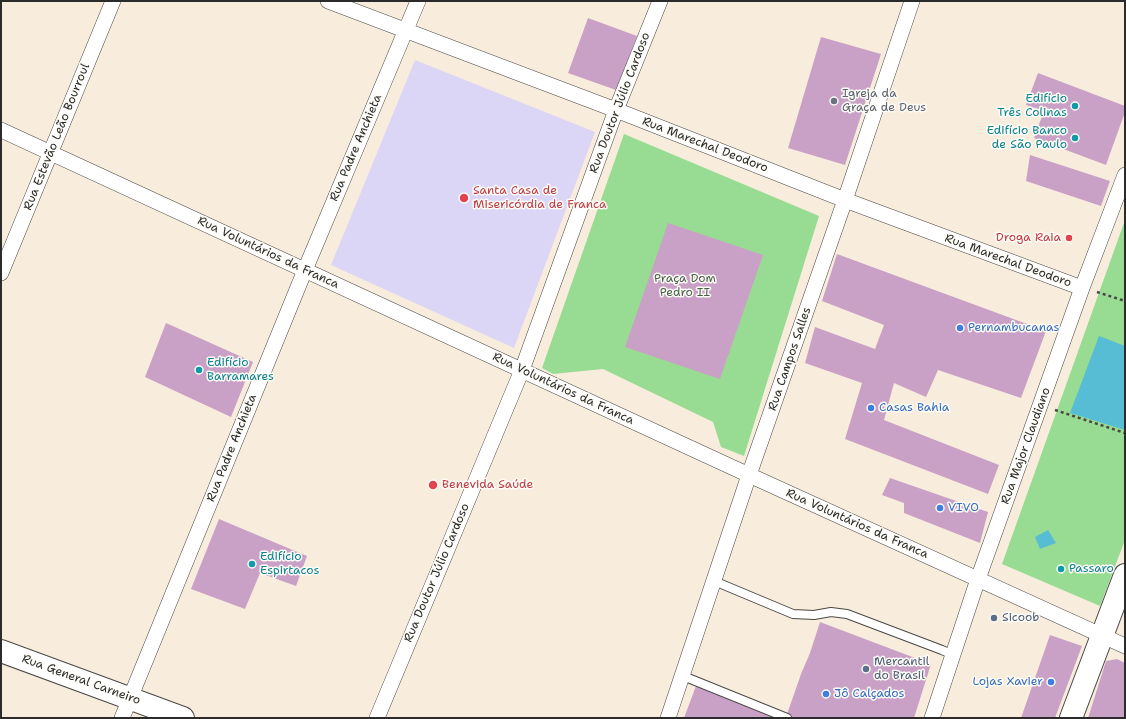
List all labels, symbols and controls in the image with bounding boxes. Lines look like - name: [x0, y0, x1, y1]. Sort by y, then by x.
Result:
- street label: Rua Doutor Júlio Cardoso: [586, 31, 654, 175]
- street label: Rua Estevão Leão Bourroul: [21, 62, 93, 212]
- place label: Igreja da Graça de Deus: [842, 87, 926, 115]
- street label: Rua Padre Anchieta: [327, 92, 385, 204]
- place label: Edifício Três Colinas: [997, 92, 1067, 120]
- marker: Igreja da Graça de Deus: [829, 96, 839, 106]
- marker: Edifício Três Colinas: [1070, 101, 1080, 111]
- street label: Rua Marechal Deodoro: [640, 114, 770, 176]
- place label: Edifício Banco de São Paulo: [987, 124, 1067, 152]
- marker: Edifício Banco de São Paulo: [1070, 133, 1080, 143]
- place label: Santa Casa de Misericórdia de Franca: [473, 184, 606, 212]
- marker: Santa Casa de Misericórdia de Franca: [458, 192, 470, 204]
- street label: Rua Voluntários da Franca: [195, 214, 341, 292]
- street label: Rua Marechal Deodoro: [943, 231, 1073, 291]
- place label: Droga Raia: [996, 231, 1061, 245]
- marker: Droga Raia: [1064, 233, 1074, 243]
- park label: Praça Dom Pedro II: [654, 272, 716, 300]
- street label: Rua Campos Salles: [765, 305, 815, 413]
- place label: Pernambucanas: [968, 321, 1059, 335]
- marker: Pernambucanas: [955, 323, 965, 333]
- street label: Rua Voluntários da Franca: [490, 350, 636, 428]
- place label: Edifício Barramares: [207, 356, 274, 384]
- marker: Edifício Barramares: [194, 365, 204, 375]
- street label: Rua Major Claudiano: [998, 386, 1054, 506]
- street label: Rua Padre Anchieta: [204, 392, 260, 504]
- place label: Casas Bahia: [879, 401, 949, 415]
- marker: Casas Bahia: [866, 403, 876, 413]
- place label: Benevida Saúde: [442, 478, 533, 492]
- marker: Benevida Saúde: [427, 479, 439, 491]
- street label: Rua Voluntários da Franca: [784, 486, 930, 562]
- street label: Rua Doutor Júlio Cardoso: [401, 501, 473, 645]
- place label: VIVO: [948, 501, 979, 515]
- marker: VIVO: [935, 503, 945, 513]
- place label: Edifício Espirtacos: [260, 550, 319, 578]
- marker: Edifício Espirtacos: [247, 559, 257, 569]
- place label: Passaro: [1069, 562, 1114, 576]
- marker: Passaro: [1056, 564, 1066, 574]
- place label: Sicoob: [1002, 611, 1039, 625]
- marker: Sicoob: [989, 613, 999, 623]
- street label: Rua General Carneiro: [20, 652, 142, 708]
- place label: Mercantil do Brasil: [874, 655, 929, 683]
- marker: Mercantil do Brasil: [861, 664, 871, 674]
- place label: Lojas Xavier: [973, 675, 1043, 689]
- marker: Lojas Xavier: [1046, 677, 1056, 687]
- place label: Jô Calçados: [834, 687, 904, 701]
- marker: Jô Calçados: [821, 689, 831, 699]

